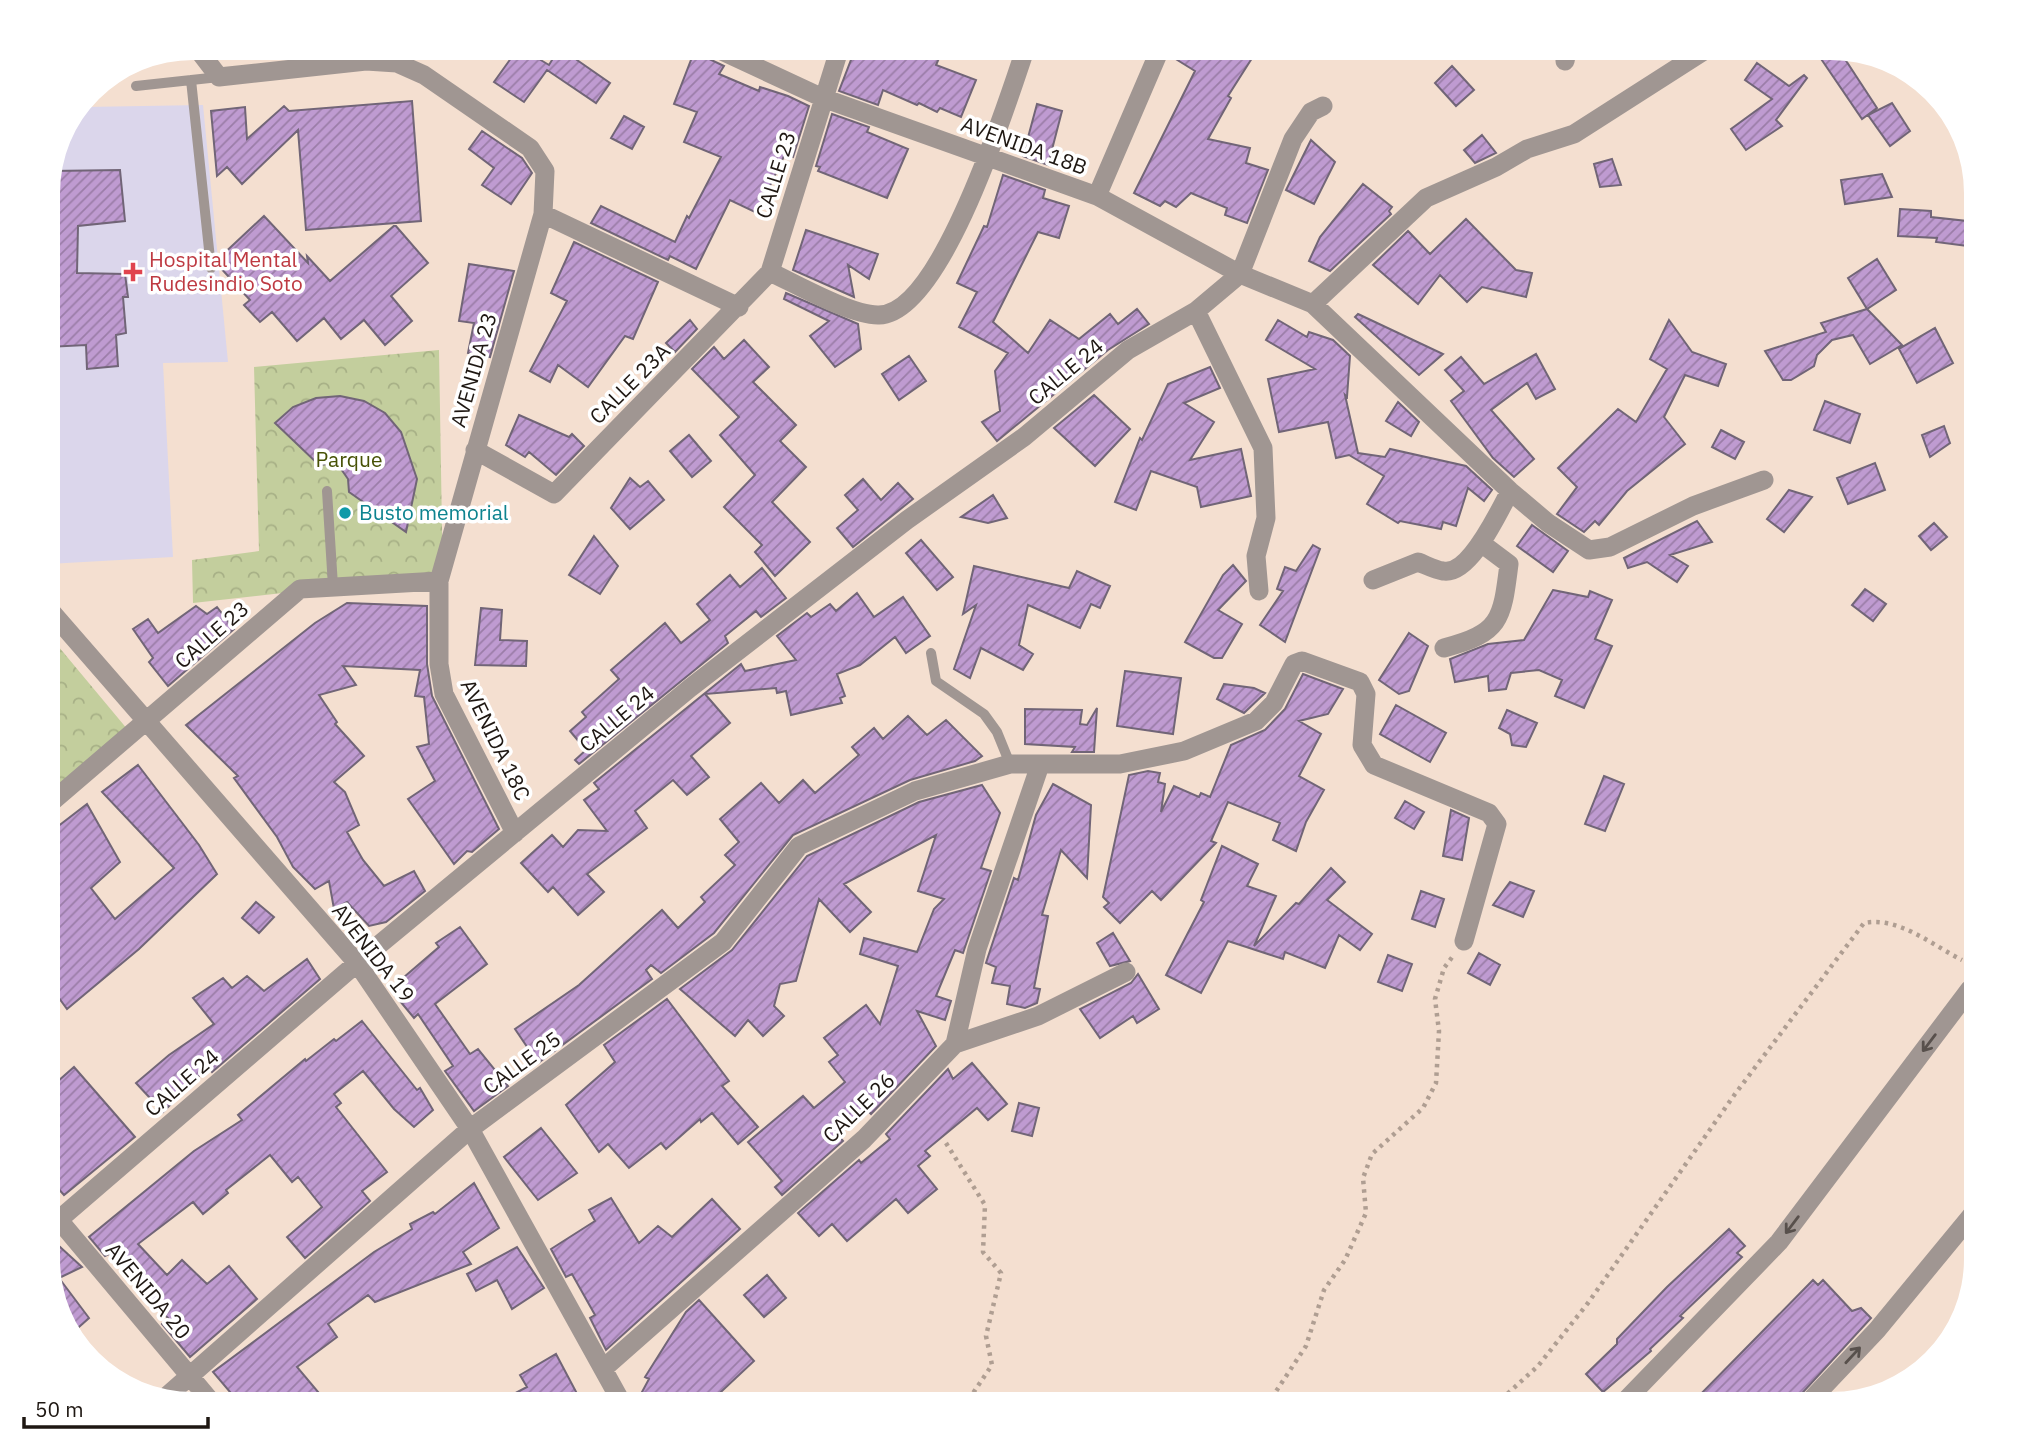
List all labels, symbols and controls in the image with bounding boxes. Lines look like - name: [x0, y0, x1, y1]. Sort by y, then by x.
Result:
- street label: AVENIDA 18B: [958, 109, 1091, 181]
- street label: CALLE 23: [749, 128, 802, 222]
- place label: Hospital Mental Rudesindio Soto: [149, 245, 303, 297]
- marker: Hospital Mental Rudesindio Soto: [123, 262, 143, 282]
- street label: AVENIDA 23: [443, 309, 503, 430]
- street label: CALLE 24: [1022, 332, 1109, 411]
- street label: CALLE 23A: [583, 337, 676, 430]
- park label: Parque: [316, 445, 382, 473]
- place label: Busto memorial: [359, 498, 509, 526]
- marker: Busto memorial: [337, 505, 353, 521]
- street label: CALLE 23: [168, 594, 254, 674]
- street label: AVENIDA 18C: [455, 674, 537, 805]
- street label: CALLE 24: [573, 679, 660, 758]
- street label: AVENIDA 19: [326, 897, 421, 1008]
- street label: CALLE 25: [477, 1024, 566, 1100]
- one-way arrow: [1922, 1033, 1937, 1052]
- street label: CALLE 24: [138, 1042, 224, 1122]
- street label: CALLE 26: [816, 1066, 900, 1149]
- one-way arrow: [1785, 1215, 1800, 1234]
- street label: AVENIDA 20: [100, 1236, 198, 1345]
- one-way arrow: [1845, 1347, 1862, 1364]
- scale bar: [24, 1386, 208, 1430]
- text: 50 m: [35, 1395, 84, 1423]

